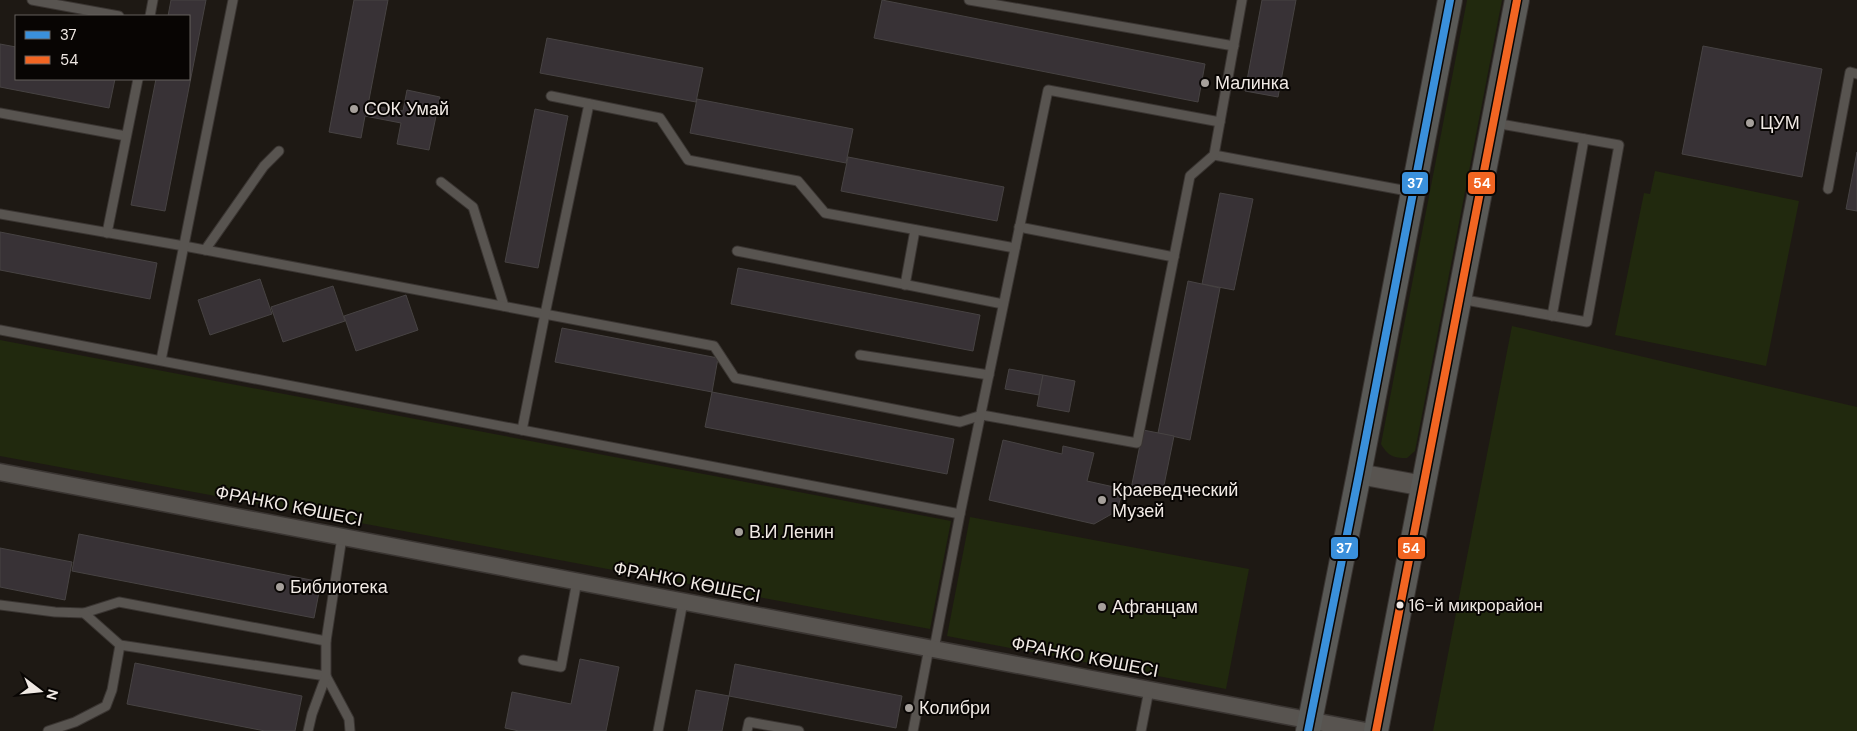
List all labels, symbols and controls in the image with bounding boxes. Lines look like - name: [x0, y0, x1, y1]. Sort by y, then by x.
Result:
- legend: [15, 15, 190, 80]
- text: 37: [60, 25, 77, 45]
- text: 54: [60, 50, 78, 70]
- place label: Малинка: [1215, 71, 1290, 95]
- marker: Малинка: [1199, 77, 1211, 89]
- place label: СОК Умай: [364, 97, 449, 121]
- marker: СОК Умай: [348, 103, 360, 115]
- place label: ЦУМ: [1760, 111, 1800, 135]
- marker: ЦУМ: [1744, 117, 1756, 129]
- line badge: 37: [1401, 171, 1429, 195]
- line badge: 54: [1467, 171, 1496, 195]
- text: 37: [1407, 174, 1423, 192]
- text: 54: [1473, 174, 1491, 192]
- place label: Краеведческий Музей: [1112, 478, 1238, 523]
- street label: ФРАНКО КӨШЕСІ: [213, 480, 365, 532]
- marker: Краеведческий Музей: [1096, 494, 1108, 506]
- place label: В.И Ленин: [749, 520, 834, 544]
- marker: В.И Ленин: [733, 526, 745, 538]
- line badge: 37: [1330, 536, 1359, 560]
- line badge: 54: [1397, 536, 1426, 560]
- text: 37: [1336, 539, 1352, 557]
- text: 54: [1402, 539, 1420, 557]
- street label: ФРАНКО КӨШЕСІ: [611, 556, 763, 608]
- place label: Библиотека: [290, 575, 389, 599]
- marker: Библиотека: [274, 581, 286, 593]
- place label: 16-й микрорайон: [1409, 594, 1543, 616]
- place label: Афганцам: [1112, 595, 1198, 619]
- marker: 16-й микрорайон: [1395, 600, 1405, 610]
- marker: Афганцам: [1096, 601, 1108, 613]
- street label: ФРАНКО КӨШЕСІ: [1009, 631, 1161, 683]
- north arrow: [15, 666, 65, 716]
- text: N: [42, 687, 63, 702]
- place label: Колибри: [919, 696, 990, 720]
- marker: Колибри: [903, 702, 915, 714]

